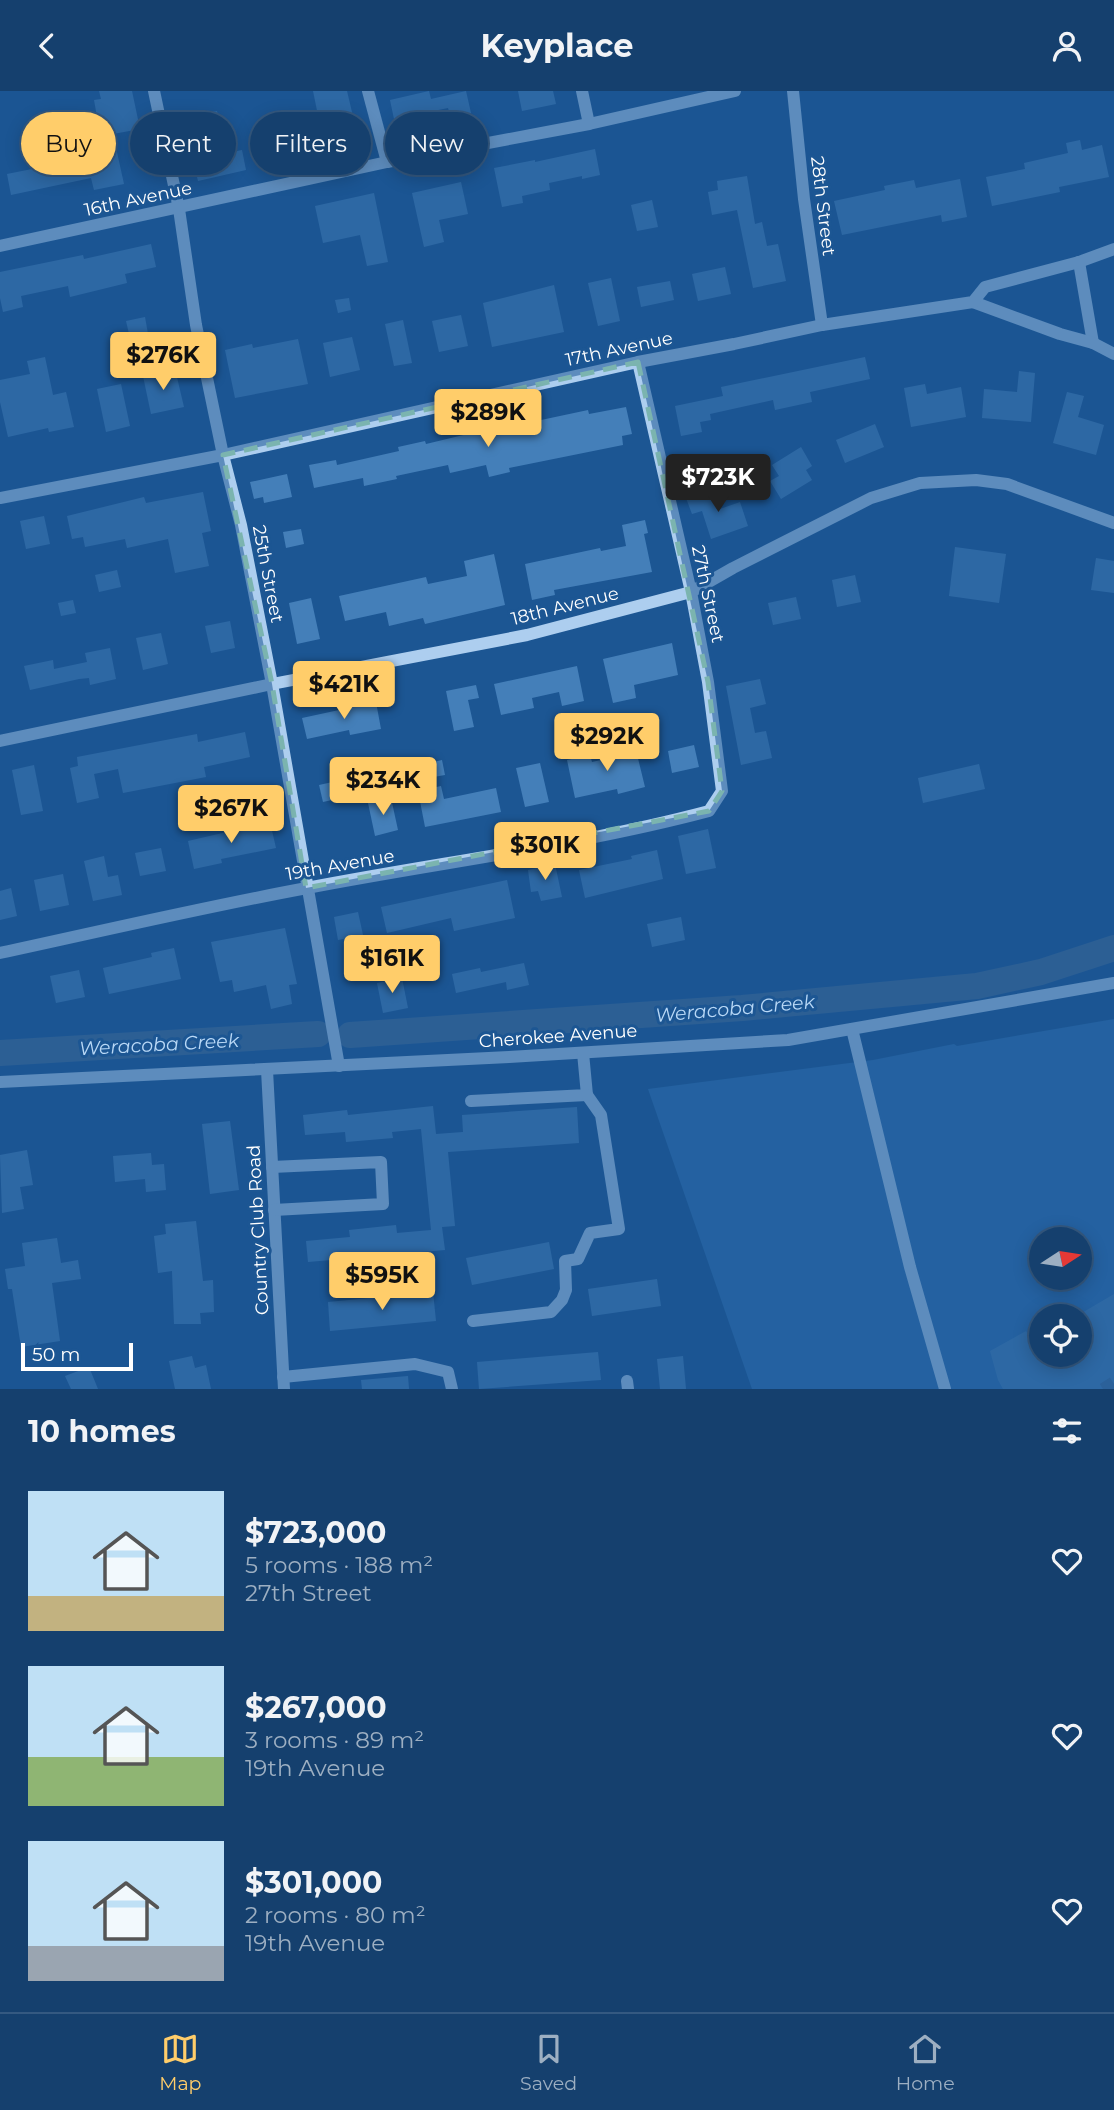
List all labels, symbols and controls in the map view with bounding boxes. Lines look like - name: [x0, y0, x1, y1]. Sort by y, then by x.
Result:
- text: Keyplace: [481, 26, 633, 65]
- icon: back: [28, 27, 66, 65]
- icon: person: [1048, 27, 1086, 65]
- chip: Buy: [21, 112, 116, 175]
- chip: Rent: [130, 112, 236, 175]
- chip: Filters: [250, 112, 371, 175]
- chip: New: [385, 112, 488, 175]
- street label: 28th Street: [806, 155, 840, 257]
- street label: 16th Avenue: [82, 177, 194, 221]
- street label: 17th Avenue: [563, 327, 675, 371]
- pin: $276K: [114, 333, 212, 392]
- text: $276K: [126, 341, 200, 369]
- pin: $289K: [439, 389, 537, 449]
- text: $289K: [450, 398, 526, 426]
- pin: $723K: [669, 455, 767, 514]
- text: $723K: [682, 463, 754, 491]
- street label: 25th Street: [248, 523, 288, 625]
- street label: 27th Street: [687, 543, 729, 645]
- street label: 18th Avenue: [509, 582, 621, 630]
- pin: $421K: [295, 661, 393, 721]
- text: $421K: [309, 670, 379, 698]
- pin: $292K: [558, 713, 656, 773]
- text: $292K: [570, 722, 644, 750]
- pin: $234K: [334, 757, 432, 817]
- text: $234K: [346, 766, 420, 794]
- pin: $267K: [182, 785, 280, 845]
- text: $267K: [194, 794, 268, 822]
- pin: $301K: [496, 823, 594, 882]
- text: $301K: [510, 831, 580, 859]
- street label: 19th Avenue: [284, 845, 396, 885]
- pin: $161K: [343, 935, 441, 995]
- text: $161K: [360, 944, 424, 972]
- water label: Weracoba Creek: [654, 990, 816, 1027]
- street label: Cherokee Avenue: [478, 1019, 638, 1053]
- water label: Weracoba Creek: [79, 1029, 240, 1060]
- street label: Country Club Road: [243, 1144, 273, 1316]
- north arrow: [1029, 1227, 1092, 1290]
- map controls: [1029, 1227, 1092, 1367]
- pin: $595K: [333, 1253, 431, 1312]
- text: $595K: [345, 1261, 419, 1289]
- button: locate: [1029, 1304, 1092, 1367]
- scale bar: [21, 1340, 133, 1372]
- text: 50 m: [32, 1343, 80, 1366]
- icon: filters: [1048, 1412, 1086, 1450]
- text: 10 homes: [28, 1413, 176, 1450]
- text: $723,000: [245, 1514, 386, 1551]
- icon: home: [84, 1519, 168, 1603]
- icon: heart: [1048, 1542, 1086, 1580]
- text: 5 rooms · 188 m²: [245, 1551, 433, 1579]
- text: 27th Street: [245, 1579, 372, 1607]
- text: $267,000: [245, 1689, 387, 1726]
- icon: home: [84, 1694, 168, 1778]
- icon: heart: [1048, 1717, 1086, 1755]
- text: 3 rooms · 89 m²: [245, 1726, 424, 1754]
- text: 19th Avenue: [245, 1754, 385, 1782]
- text: $301,000: [245, 1864, 382, 1901]
- icon: home: [84, 1869, 168, 1953]
- icon: heart: [1048, 1892, 1086, 1930]
- text: 2 rooms · 80 m²: [245, 1901, 426, 1929]
- text: 19th Avenue: [245, 1929, 385, 1957]
- tab: Map: [159, 2030, 202, 2095]
- tab: Saved: [520, 2030, 577, 2095]
- tab: Home: [896, 2030, 955, 2095]

